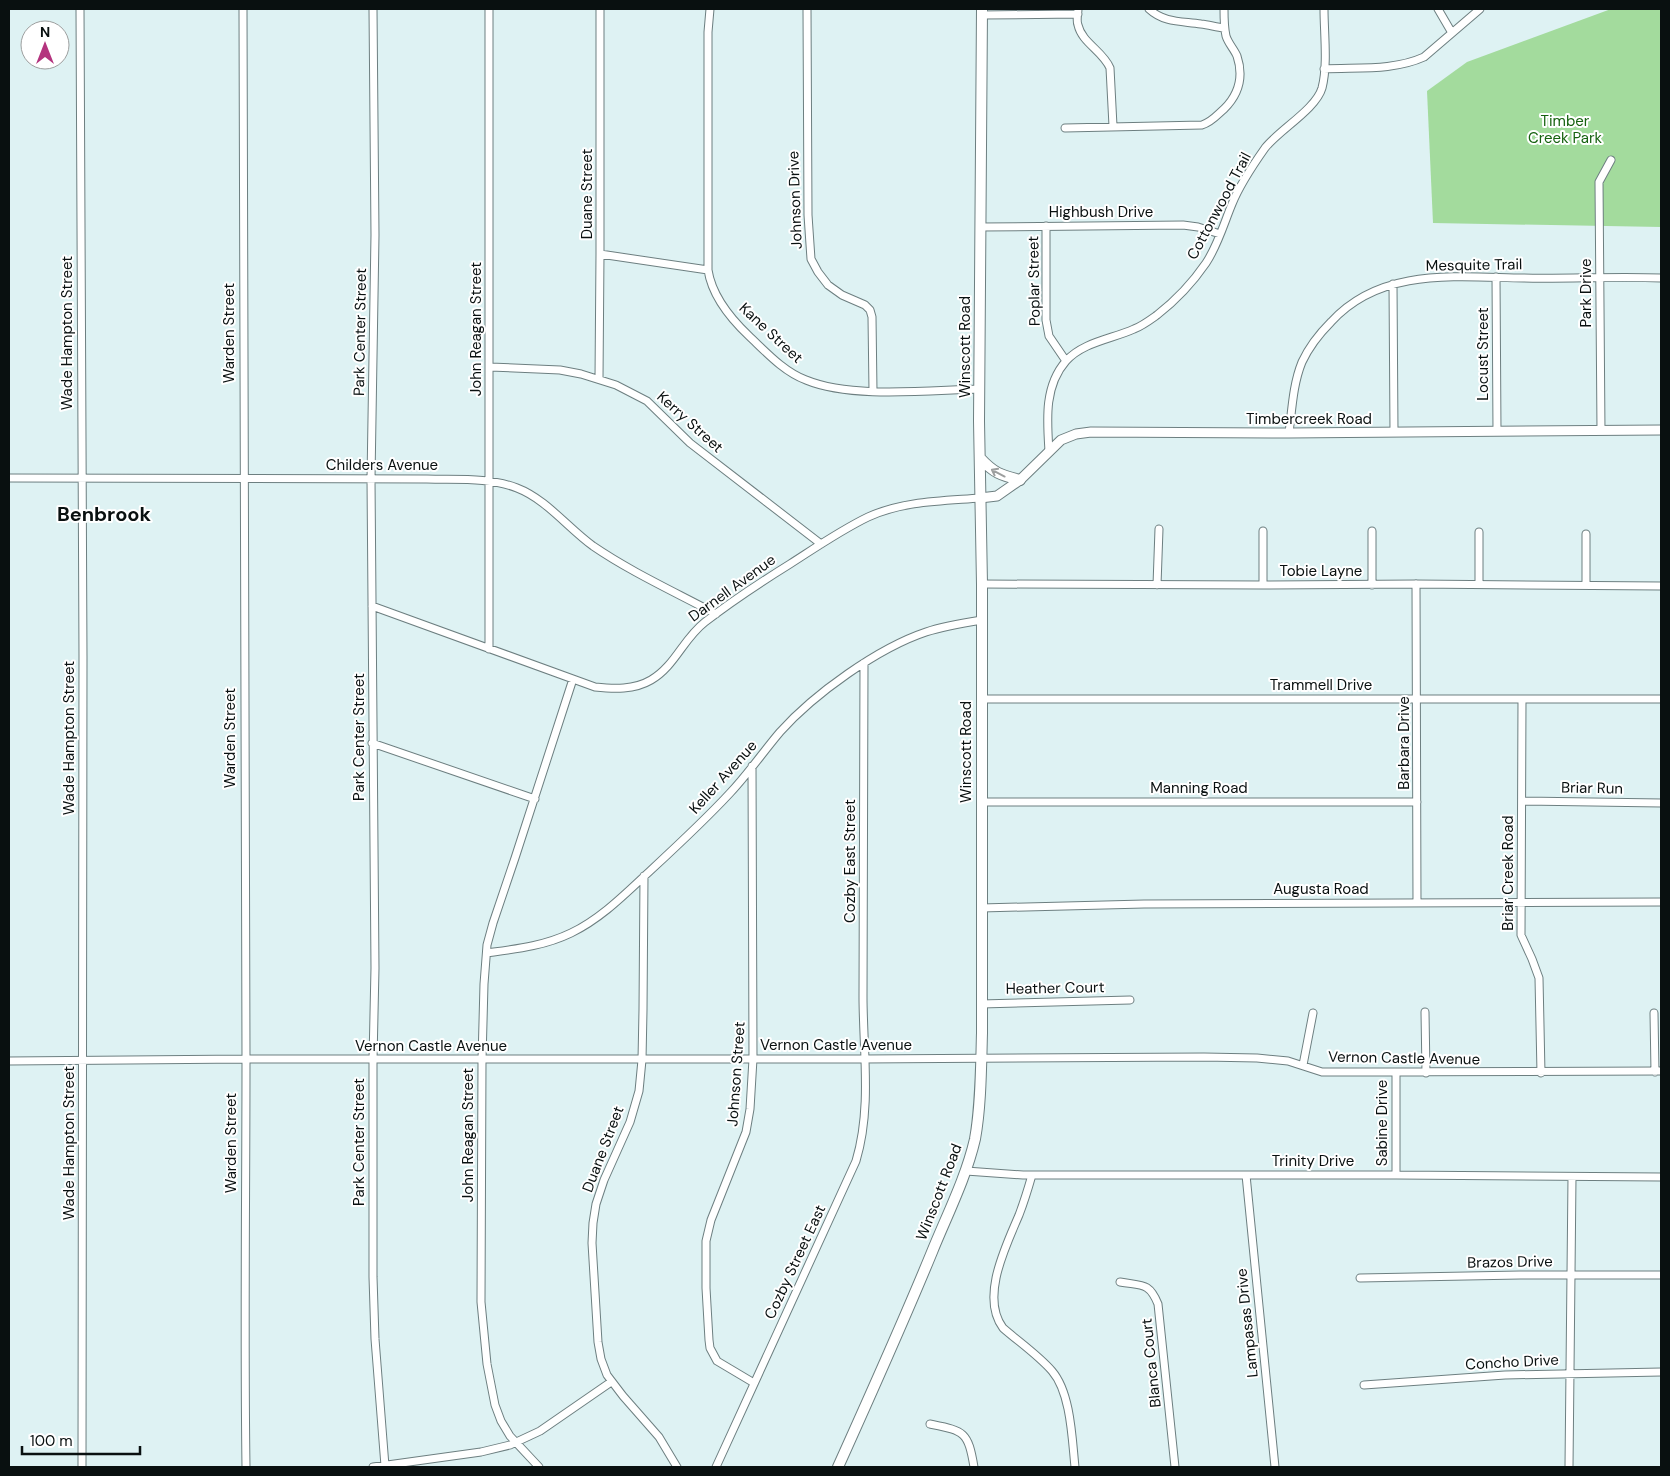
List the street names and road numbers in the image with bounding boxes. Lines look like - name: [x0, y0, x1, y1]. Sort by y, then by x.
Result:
- street label: Duane Street: [577, 149, 597, 239]
- street label: Cottonwood Trail: [1182, 149, 1256, 263]
- street label: Johnson Drive: [783, 151, 807, 249]
- street label: Highbush Drive: [1049, 202, 1153, 222]
- street label: Poplar Street: [1023, 236, 1045, 326]
- street label: Mesquite Trail: [1425, 254, 1523, 276]
- street label: Wade Hampton Street: [57, 256, 77, 410]
- street label: Park Drive: [1576, 258, 1596, 328]
- street label: John Reagan Street: [466, 262, 486, 396]
- street label: Park Center Street: [349, 268, 371, 396]
- street label: Warden Street: [219, 283, 239, 383]
- street label: Winscott Road: [955, 296, 975, 398]
- street label: Kane Street: [735, 298, 807, 368]
- street label: Locust Street: [1473, 307, 1493, 401]
- street label: Kerry Street: [653, 387, 728, 457]
- street label: Timbercreek Road: [1246, 409, 1372, 429]
- street label: Childers Avenue: [326, 455, 438, 475]
- street label: Darnell Avenue: [685, 550, 779, 626]
- street label: Tobie Layne: [1280, 561, 1362, 581]
- street label: Wade Hampton Street: [59, 661, 79, 815]
- street label: Park Center Street: [349, 673, 369, 801]
- street label: Trammell Drive: [1270, 675, 1372, 695]
- street label: Warden Street: [220, 688, 240, 788]
- street label: Barbara Drive: [1394, 696, 1414, 790]
- street label: Winscott Road: [956, 701, 976, 803]
- street label: Keller Avenue: [685, 736, 761, 818]
- street label: Briar Run: [1561, 777, 1623, 799]
- street label: Manning Road: [1150, 778, 1248, 798]
- street label: Cozby East Street: [840, 799, 860, 923]
- street label: Briar Creek Road: [1498, 815, 1518, 931]
- street label: Augusta Road: [1273, 879, 1369, 899]
- street label: Heather Court: [1005, 977, 1105, 999]
- street label: Johnson Street: [722, 1021, 750, 1127]
- street label: Vernon Castle Avenue: [760, 1035, 912, 1055]
- street label: Vernon Castle Avenue: [355, 1036, 507, 1056]
- street label: Vernon Castle Avenue: [1328, 1047, 1480, 1069]
- street label: Wade Hampton Street: [59, 1066, 79, 1220]
- street label: John Reagan Street: [458, 1068, 478, 1202]
- street label: Park Center Street: [349, 1078, 369, 1206]
- street label: Sabine Drive: [1372, 1080, 1392, 1166]
- street label: Warden Street: [221, 1093, 241, 1193]
- street label: Duane Street: [577, 1103, 629, 1195]
- street label: Winscott Road: [911, 1141, 967, 1243]
- street label: Trinity Drive: [1272, 1151, 1354, 1171]
- street label: Cozby Street East: [760, 1202, 830, 1322]
- street label: Brazos Drive: [1467, 1251, 1553, 1273]
- street label: Lampasas Drive: [1231, 1267, 1263, 1379]
- street label: Blanca Court: [1136, 1317, 1166, 1409]
- street label: Concho Drive: [1465, 1350, 1559, 1374]

